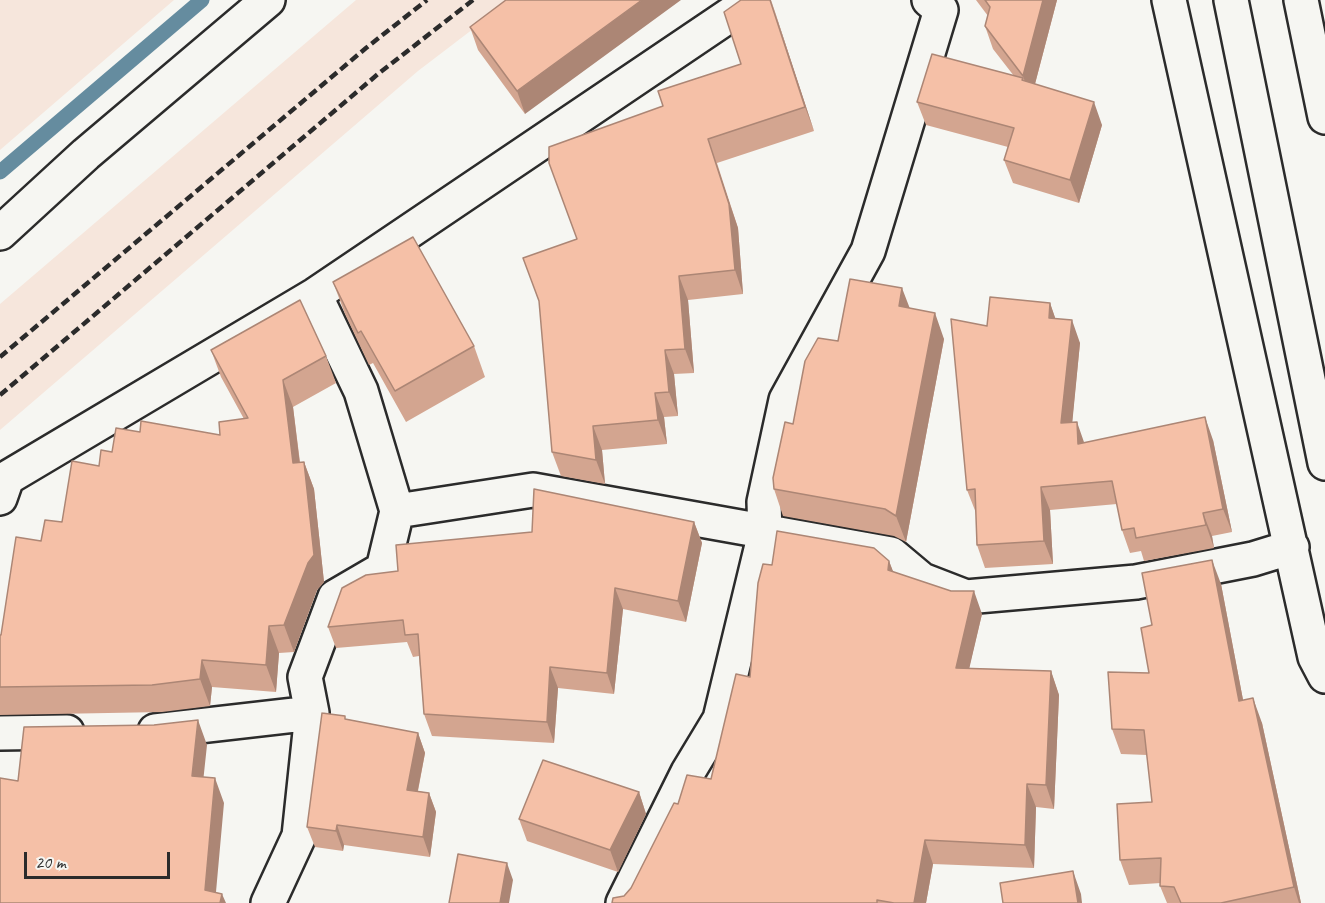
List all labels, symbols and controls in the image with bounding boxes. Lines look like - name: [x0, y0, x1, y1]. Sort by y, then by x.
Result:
- scale bar: [27, 840, 172, 878]
- text: 20 m: [35, 851, 66, 873]

